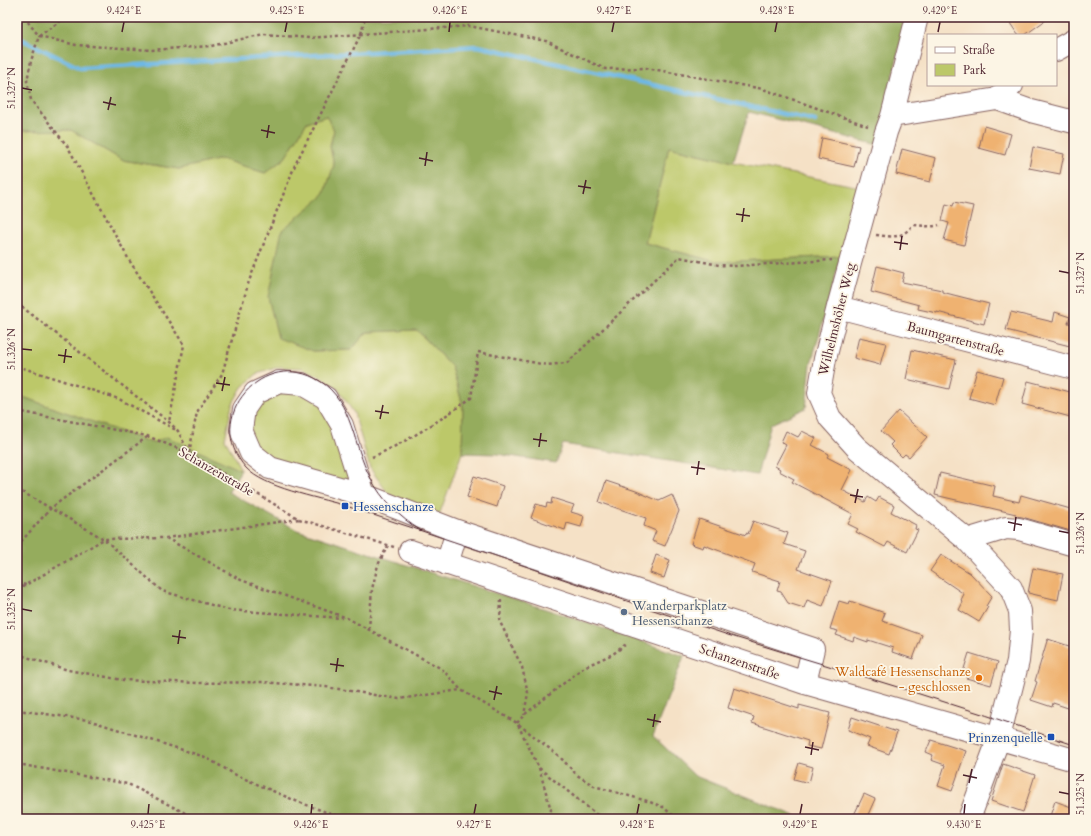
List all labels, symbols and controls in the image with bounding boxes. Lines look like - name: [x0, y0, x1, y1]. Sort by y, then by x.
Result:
- text: 9.424°E: [107, 4, 141, 18]
- text: 9.425°E: [270, 4, 304, 18]
- text: 9.426°E: [433, 4, 467, 18]
- text: 9.427°E: [597, 4, 631, 18]
- text: 9.428°E: [760, 4, 794, 18]
- text: 9.429°E: [923, 4, 957, 18]
- legend: [927, 34, 1057, 86]
- text: Straße: [963, 42, 995, 58]
- text: Park: [963, 62, 987, 78]
- text: 51.327°N: [5, 67, 19, 109]
- text: 51.327°N: [1074, 252, 1088, 294]
- street label: Wilhelmshöher Weg: [814, 260, 860, 379]
- street label: Baumgartenstraße: [905, 317, 1007, 361]
- text: 51.326°N: [5, 328, 19, 370]
- street label: Schanzenstraße: [176, 443, 258, 501]
- place label: Hessenschanze: [353, 498, 434, 516]
- marker: Hessenschanze: [340, 501, 350, 511]
- text: 51.326°N: [1074, 512, 1088, 554]
- text: 51.325°N: [5, 588, 19, 630]
- place label: Wanderparkplatz Hessenschanze: [631, 597, 727, 630]
- marker: Wanderparkplatz Hessenschanze: [619, 607, 629, 617]
- street label: Schanzenstraße: [697, 640, 782, 684]
- place label: Waldcafé Hessenschanze - geschlossen: [834, 663, 972, 696]
- marker: Waldcafé Hessenschanze - geschlossen: [974, 673, 984, 683]
- place label: Prinzenquelle: [968, 729, 1043, 747]
- marker: Prinzenquelle: [1046, 732, 1056, 742]
- text: 51.325°N: [1074, 773, 1088, 815]
- text: 9.425°E: [131, 818, 165, 832]
- text: 9.426°E: [294, 818, 328, 832]
- text: 9.427°E: [457, 818, 491, 832]
- text: 9.428°E: [620, 818, 654, 832]
- text: 9.429°E: [783, 818, 817, 832]
- text: 9.430°E: [947, 818, 981, 832]

